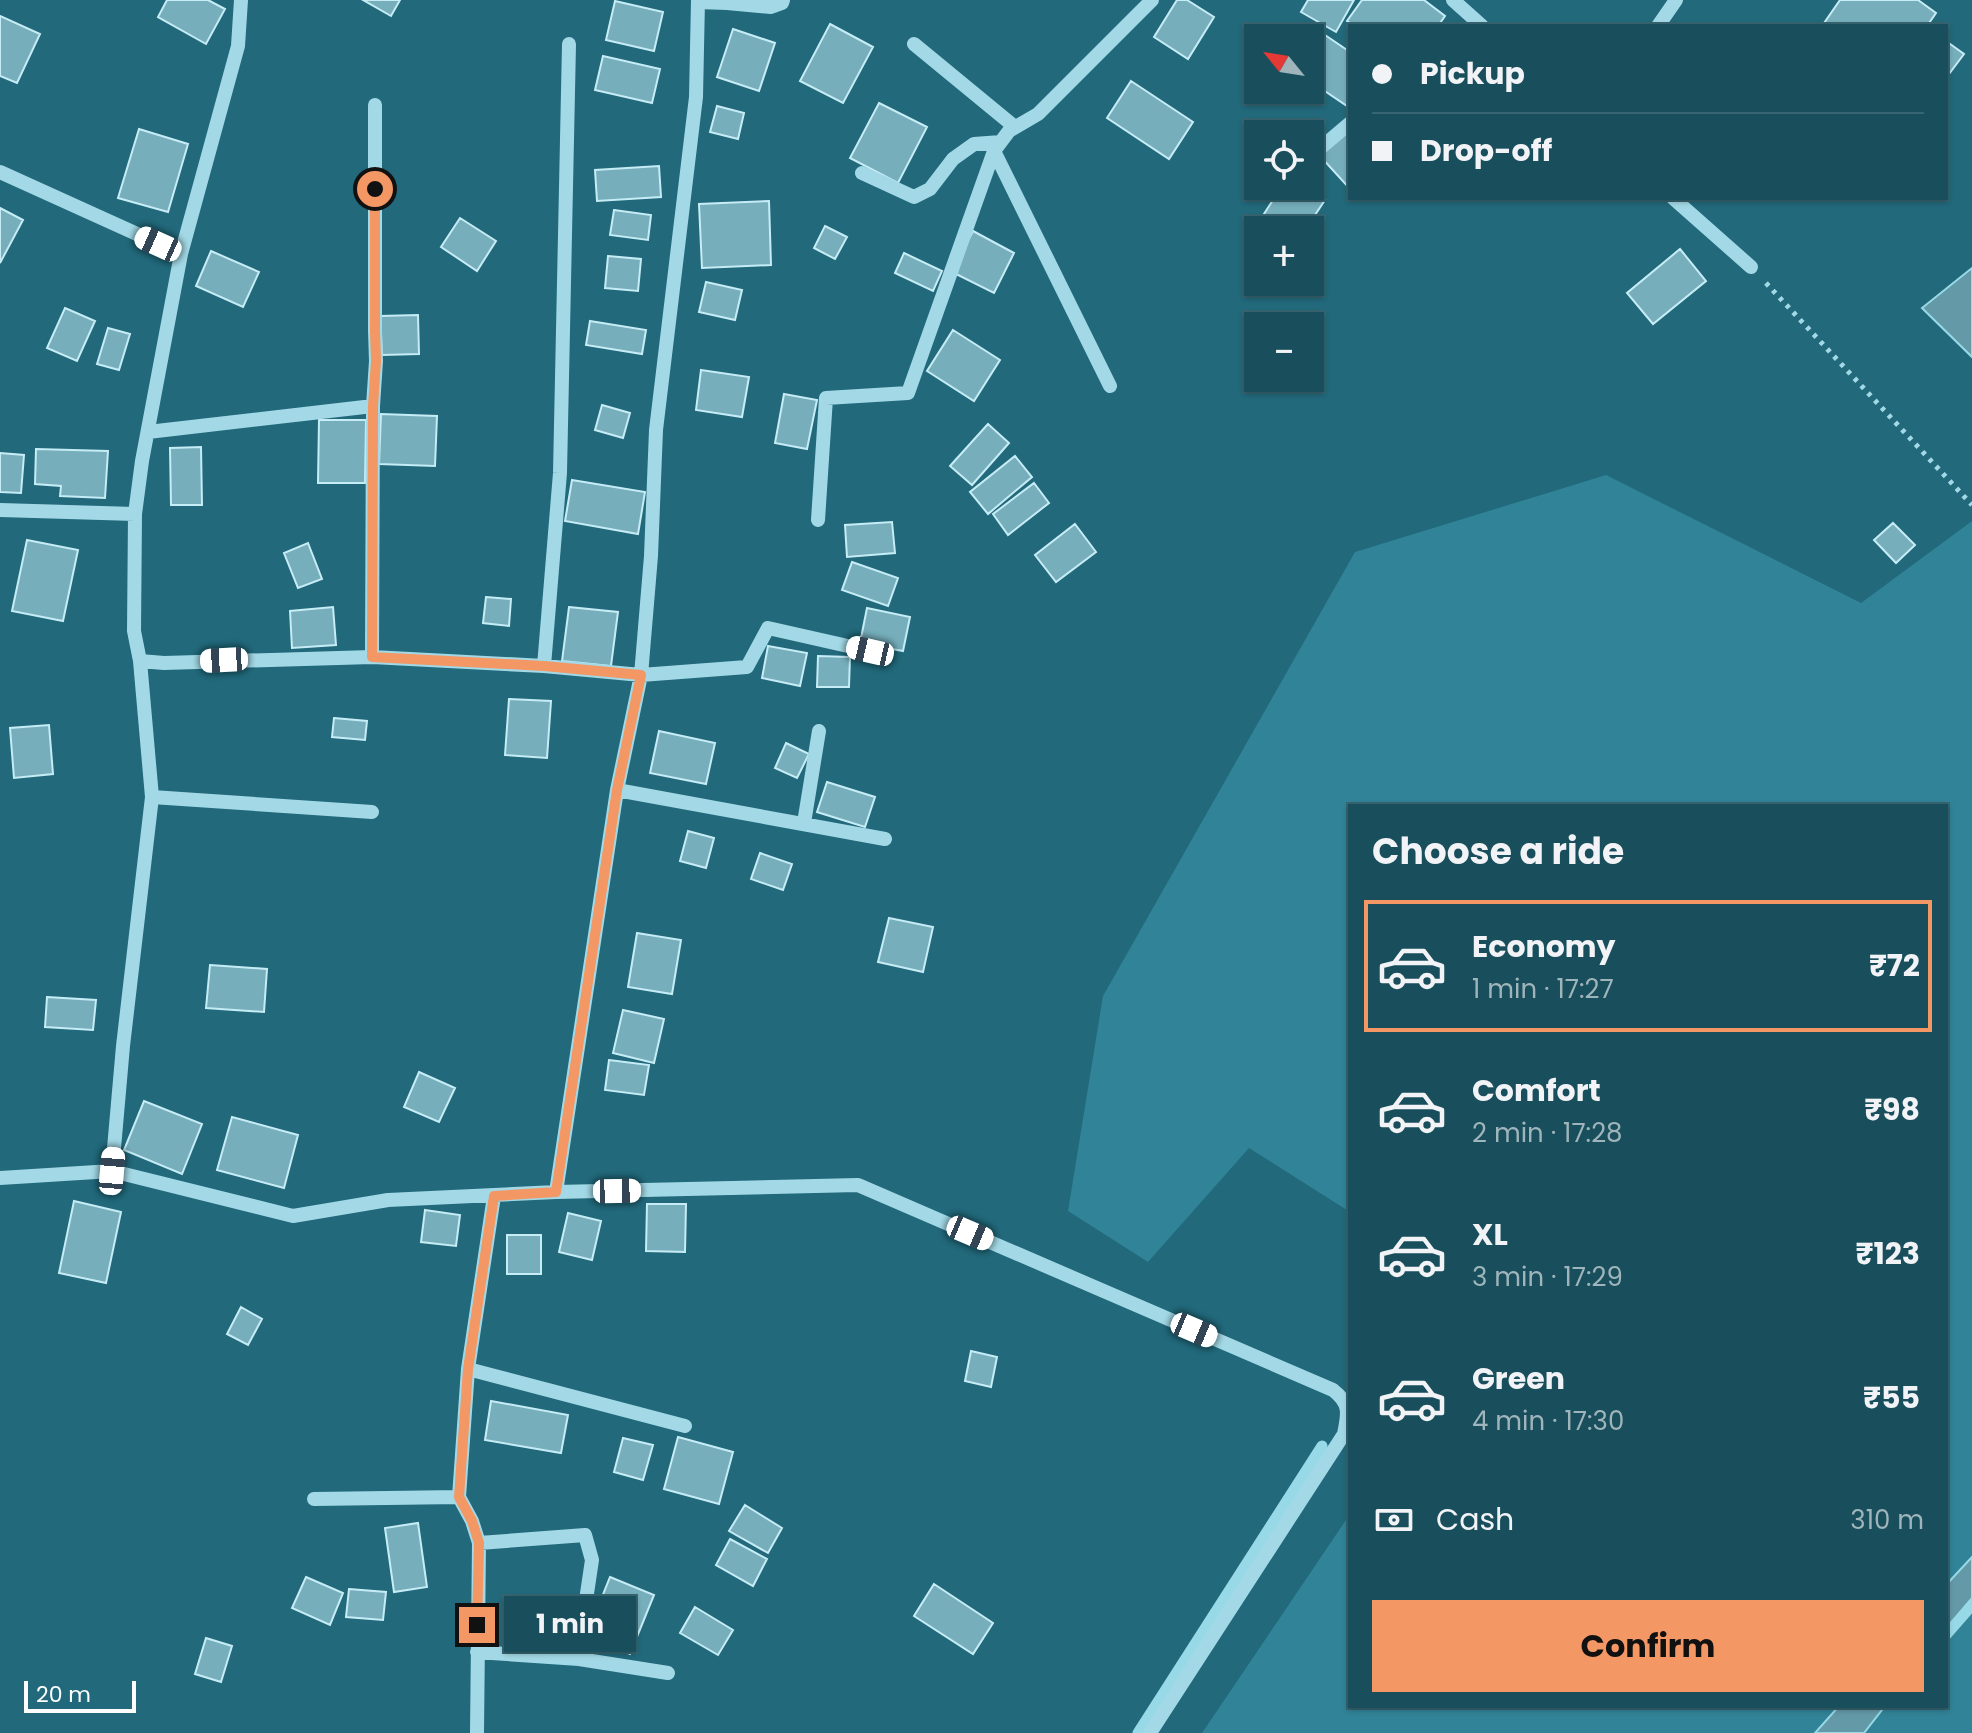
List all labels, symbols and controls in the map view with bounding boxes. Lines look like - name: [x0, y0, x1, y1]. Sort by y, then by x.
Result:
- north arrow: [1244, 24, 1324, 104]
- map controls: [1244, 24, 1324, 392]
- text: Pickup: [1420, 52, 1525, 95]
- button: locate: [1244, 120, 1324, 200]
- text: Drop-off: [1420, 129, 1552, 172]
- route start: [357, 171, 393, 207]
- button: +: [1244, 216, 1324, 296]
- car: [131, 223, 185, 265]
- button: −: [1244, 312, 1324, 392]
- car: [844, 634, 896, 668]
- car: [199, 647, 249, 673]
- text: Choose a ride: [1372, 826, 1624, 877]
- text: Economy: [1472, 925, 1616, 968]
- icon: car: [1376, 930, 1448, 1002]
- text: ₹72: [1869, 944, 1920, 987]
- text: 1 min · 17:27: [1472, 971, 1614, 1007]
- text: Comfort: [1472, 1069, 1601, 1112]
- icon: car: [1376, 1074, 1448, 1146]
- text: ₹98: [1864, 1088, 1920, 1131]
- text: 2 min · 17:28: [1472, 1115, 1623, 1151]
- car: [98, 1146, 126, 1196]
- car: [593, 1179, 641, 1203]
- car: [943, 1213, 997, 1253]
- text: XL: [1472, 1213, 1508, 1256]
- icon: car: [1376, 1218, 1448, 1290]
- text: ₹123: [1856, 1232, 1920, 1275]
- text: 3 min · 17:29: [1472, 1259, 1623, 1295]
- car: [1167, 1310, 1221, 1350]
- text: Green: [1472, 1357, 1565, 1400]
- icon: car: [1376, 1362, 1448, 1434]
- text: ₹55: [1863, 1376, 1920, 1419]
- text: 4 min · 17:30: [1472, 1403, 1624, 1439]
- icon: cash: [1372, 1498, 1416, 1542]
- text: Cash: [1436, 1498, 1514, 1541]
- text: 310 m: [1850, 1502, 1924, 1538]
- callout: 1 min: [505, 1597, 637, 1653]
- button: Confirm: [1372, 1600, 1924, 1692]
- text: 1 min: [536, 1606, 604, 1642]
- route end: [459, 1607, 495, 1643]
- scale bar: [24, 1677, 136, 1713]
- text: 20 m: [36, 1679, 91, 1710]

